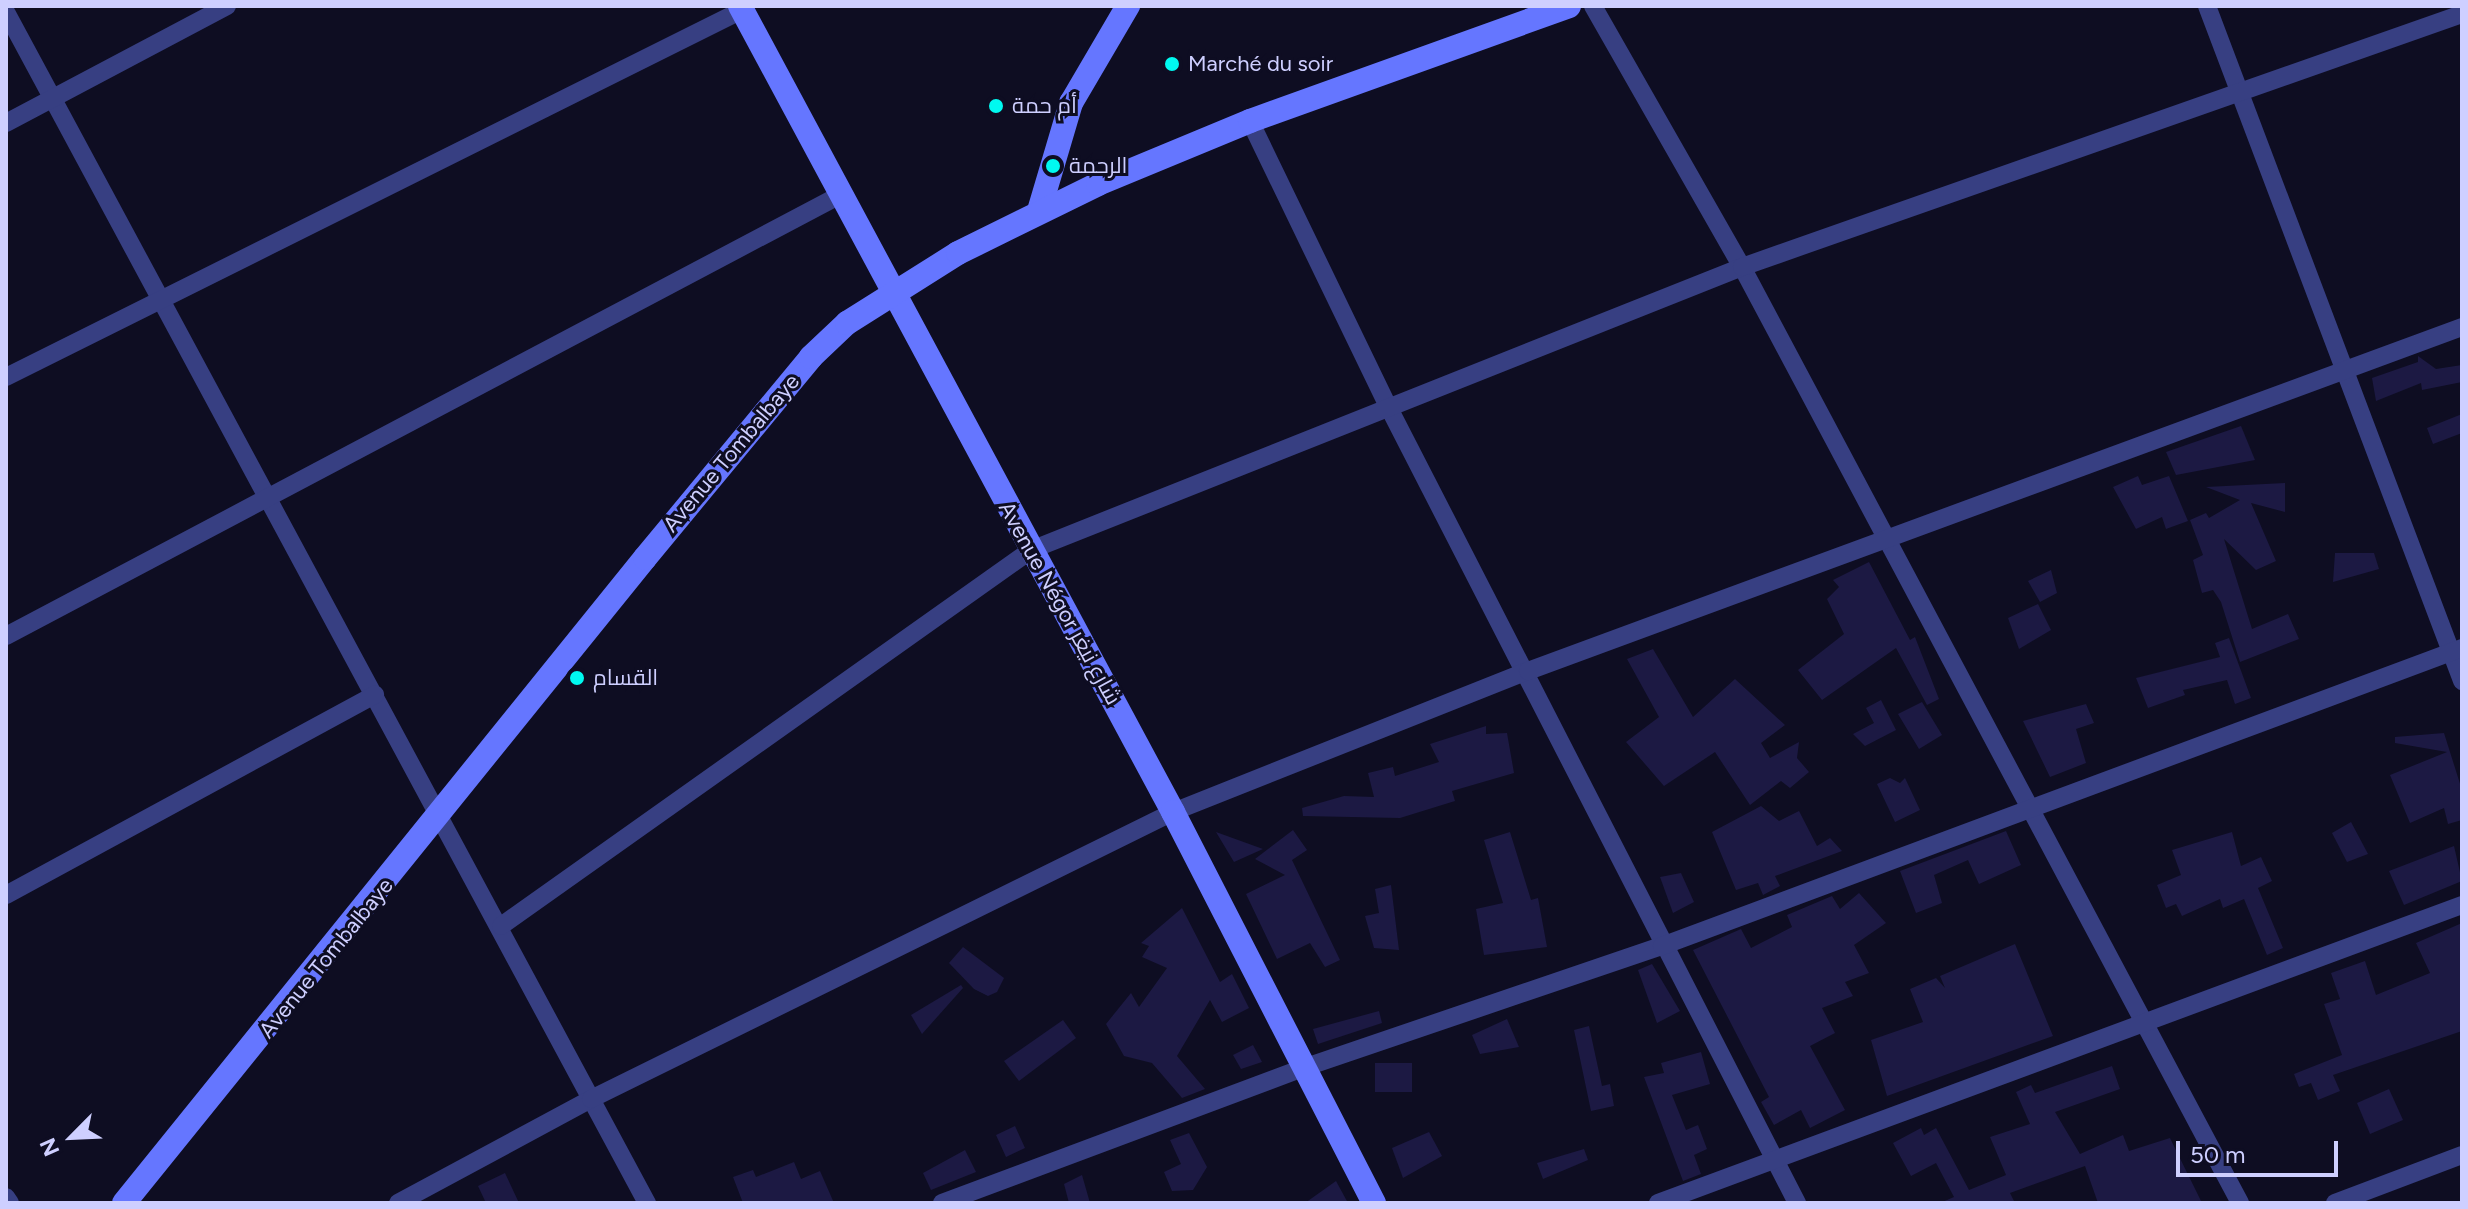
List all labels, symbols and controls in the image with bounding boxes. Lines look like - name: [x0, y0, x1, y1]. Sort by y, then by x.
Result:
- place label: Marché du soir: [1188, 51, 1333, 77]
- marker: Marché du soir: [1163, 55, 1181, 73]
- place label: أم حمة: [1012, 93, 1077, 119]
- marker: أم حمة: [987, 97, 1005, 115]
- place label: الرحمة: [1069, 153, 1127, 179]
- marker: الرحمة: [1044, 157, 1062, 175]
- street label: Avenue Tombalbaye: [657, 369, 805, 537]
- street label: Avenue Négor شارع نيغر: [993, 497, 1127, 709]
- place label: القسام: [593, 665, 658, 691]
- marker: القسام: [568, 669, 586, 687]
- street label: Avenue Tombalbaye: [253, 873, 399, 1043]
- north arrow: [32, 1097, 112, 1177]
- scale bar: [2180, 1125, 2342, 1175]
- text: N: [34, 1134, 65, 1160]
- text: 50 m: [2190, 1140, 2246, 1169]

